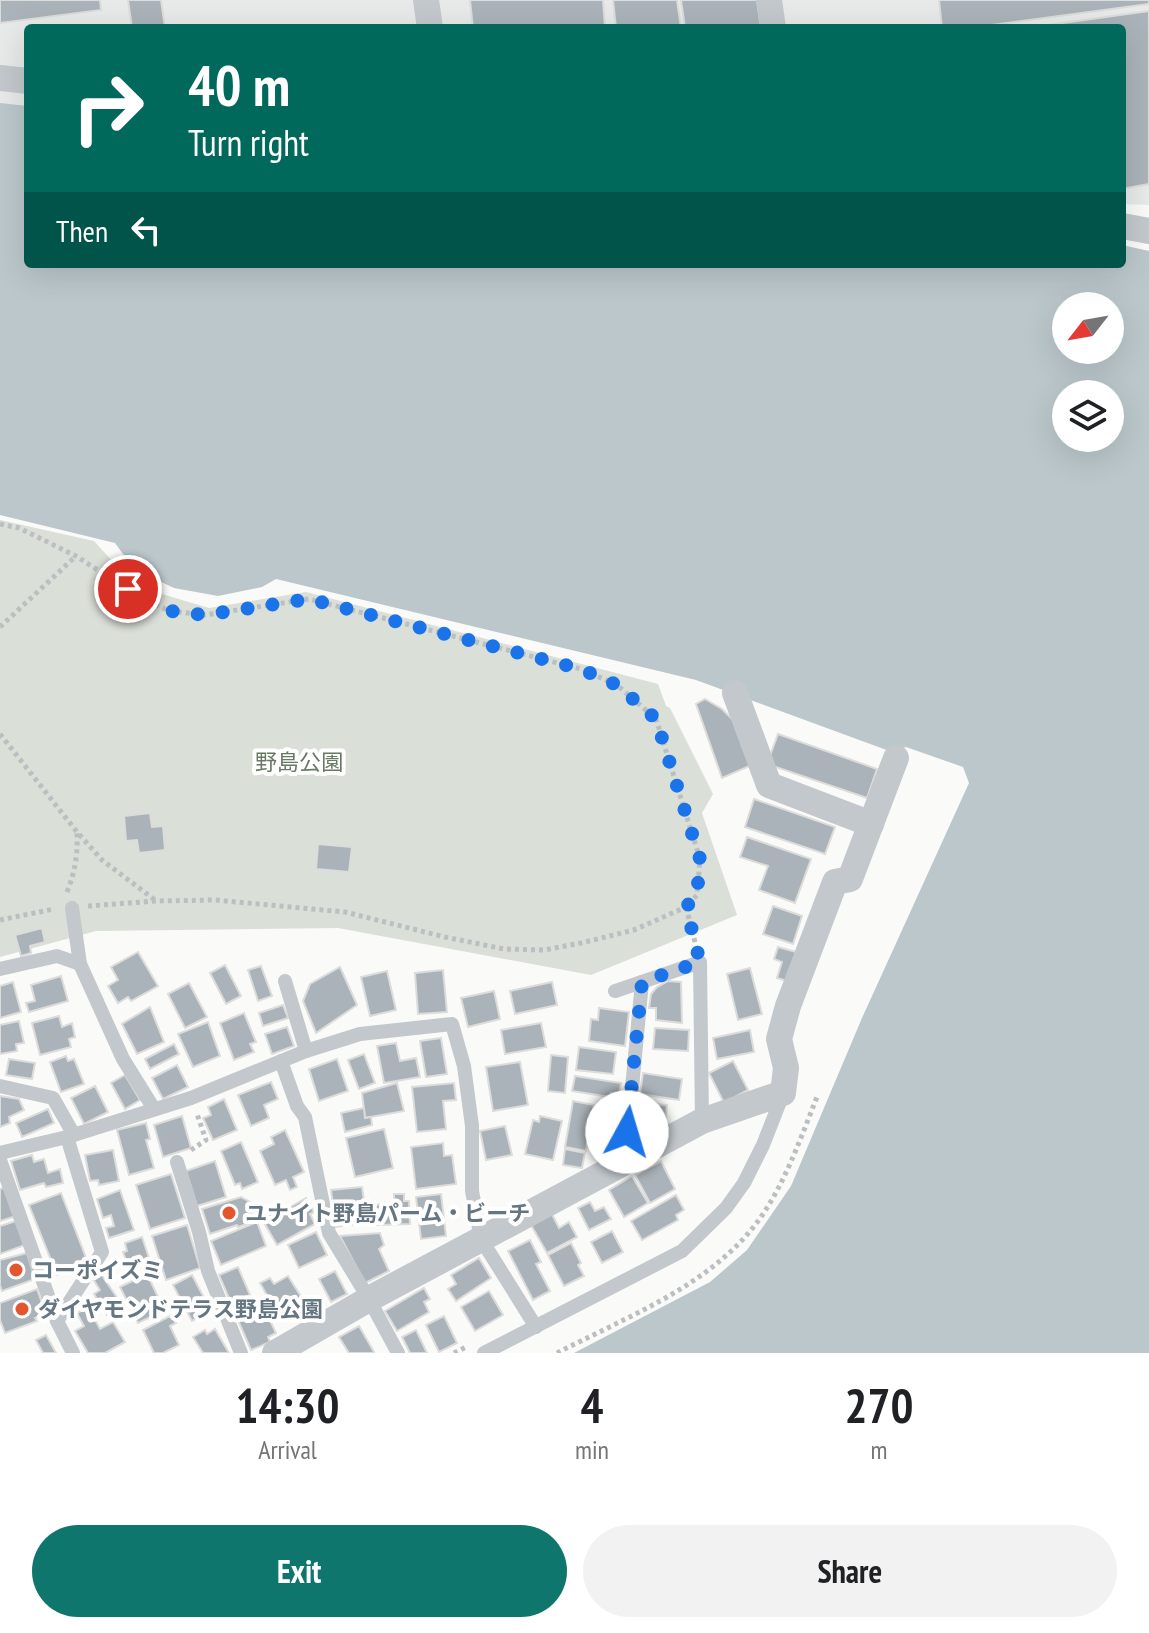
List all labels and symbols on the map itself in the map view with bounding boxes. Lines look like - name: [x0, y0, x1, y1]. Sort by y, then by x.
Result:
- north arrow: [1052, 292, 1124, 364]
- pin: [94, 555, 162, 623]
- park label: 野島公園: [255, 748, 343, 776]
- position arrow: [585, 1090, 669, 1174]
- place label: ユナイト野島パーム・ビーチ: [245, 1199, 530, 1227]
- marker: ユナイト野島パーム・ビーチ: [220, 1204, 238, 1222]
- place label: コーポイズミ: [32, 1256, 163, 1284]
- marker: コーポイズミ: [7, 1261, 25, 1279]
- place label: ダイヤモンドテラス野島公園: [38, 1295, 323, 1323]
- marker: ダイヤモンドテラス野島公園: [13, 1300, 31, 1318]

